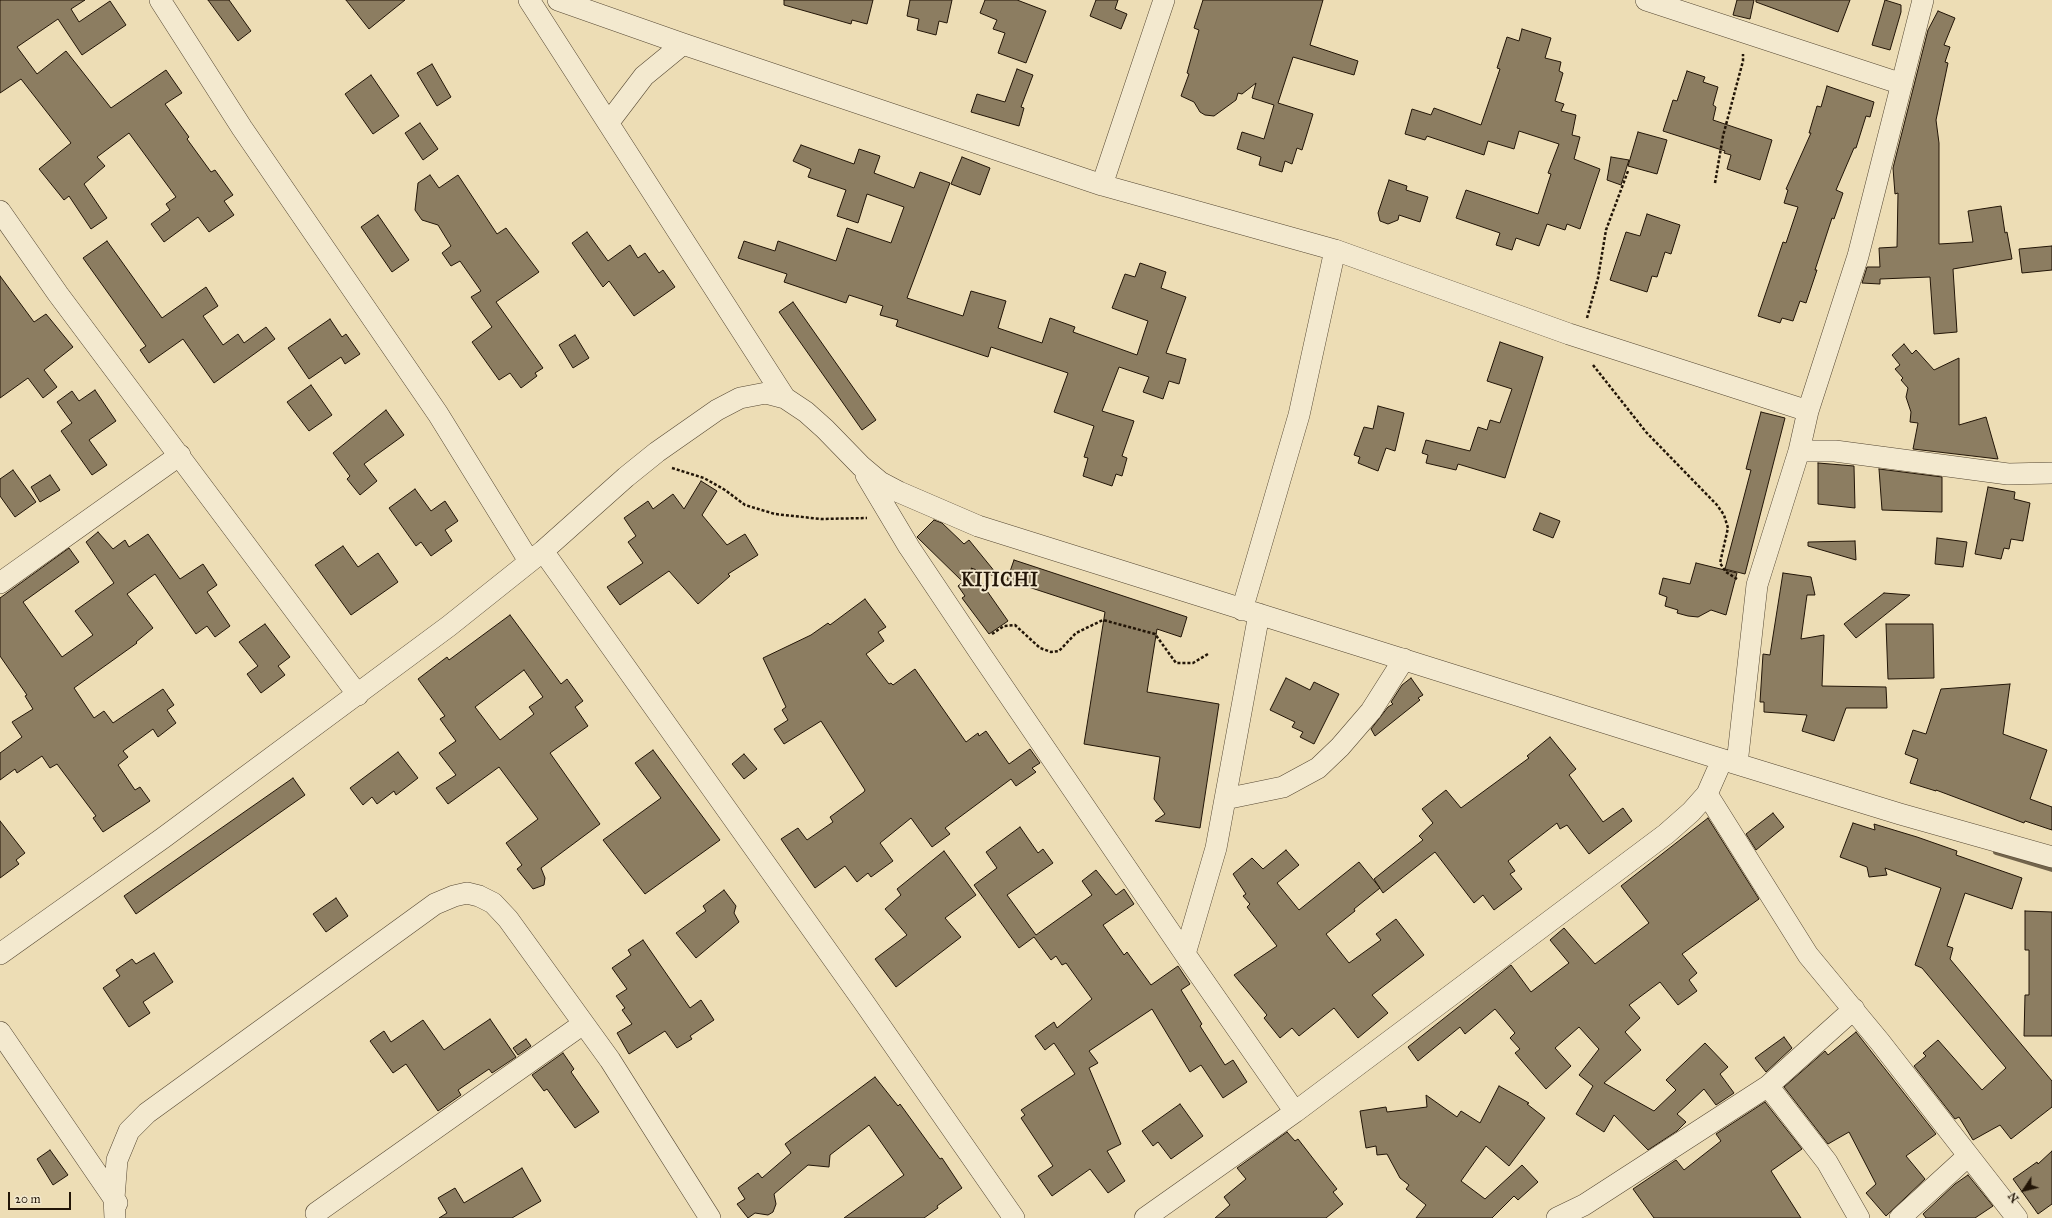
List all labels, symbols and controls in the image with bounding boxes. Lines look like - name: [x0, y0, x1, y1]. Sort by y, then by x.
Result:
- district label: KIJICHI: [961, 571, 1039, 593]
- north arrow: [2004, 1170, 2044, 1210]
- scale bar: [10, 1184, 73, 1210]
- text: N: [2006, 1190, 2022, 1205]
- text: 20 m: [15, 1192, 41, 1206]

